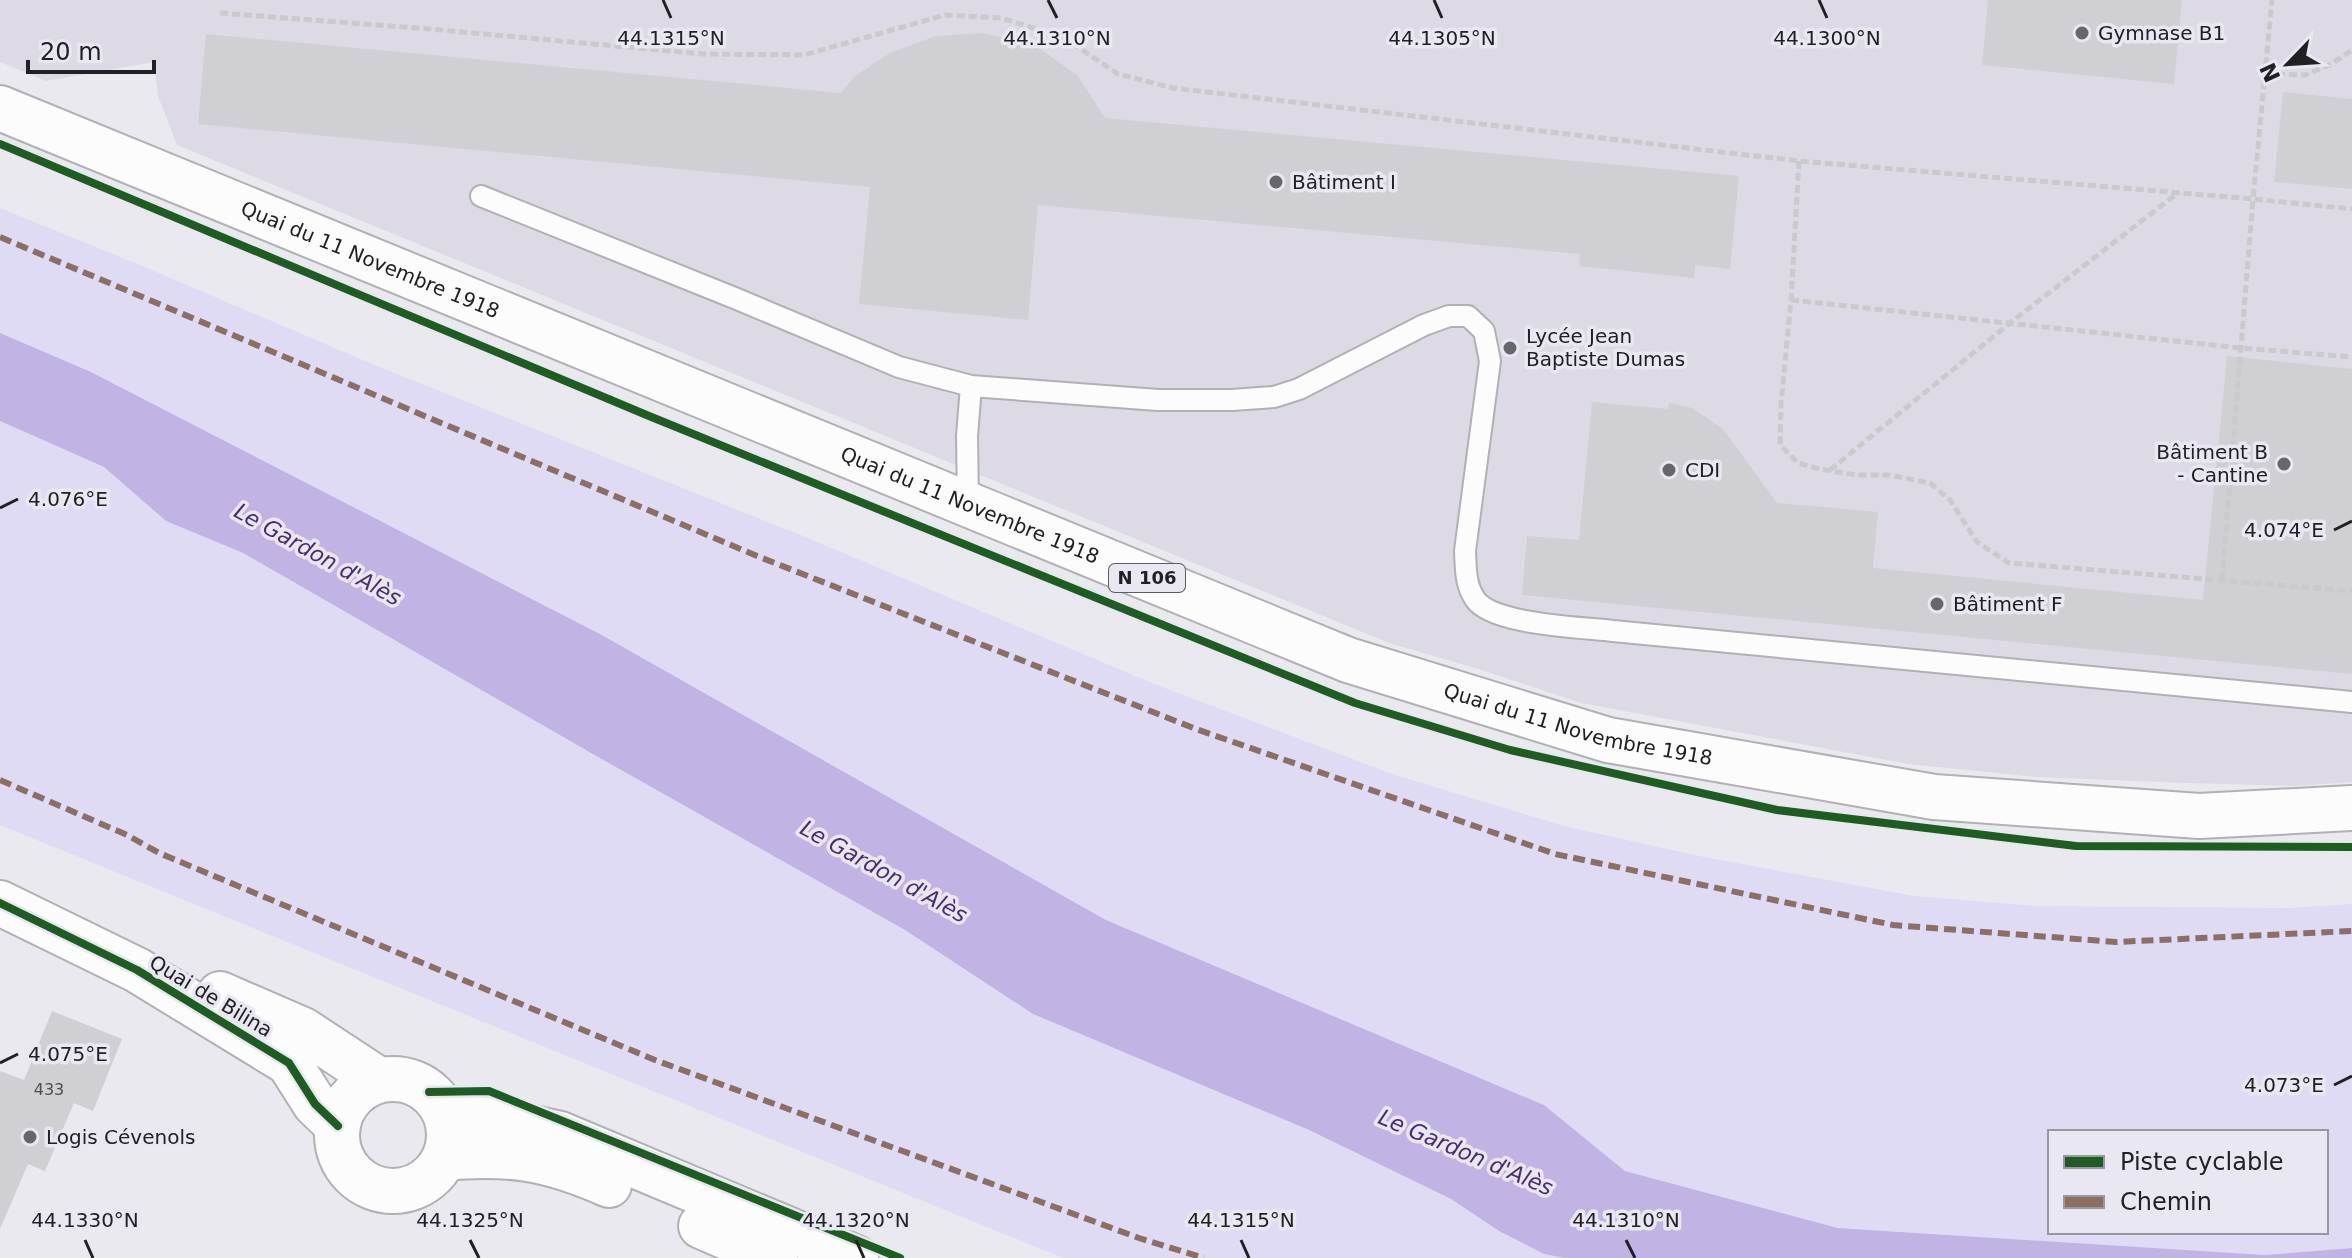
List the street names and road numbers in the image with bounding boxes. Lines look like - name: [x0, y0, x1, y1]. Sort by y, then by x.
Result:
- street label: Quai du 11 Novembre 1918: [237, 196, 503, 323]
- street label: Quai du 11 Novembre 1918: [837, 442, 1103, 569]
- road number: N 106: [1109, 564, 1185, 592]
- street label: Quai du 11 Novembre 1918: [1441, 678, 1714, 770]
- street label: Quai de Bilina: [145, 950, 277, 1042]

